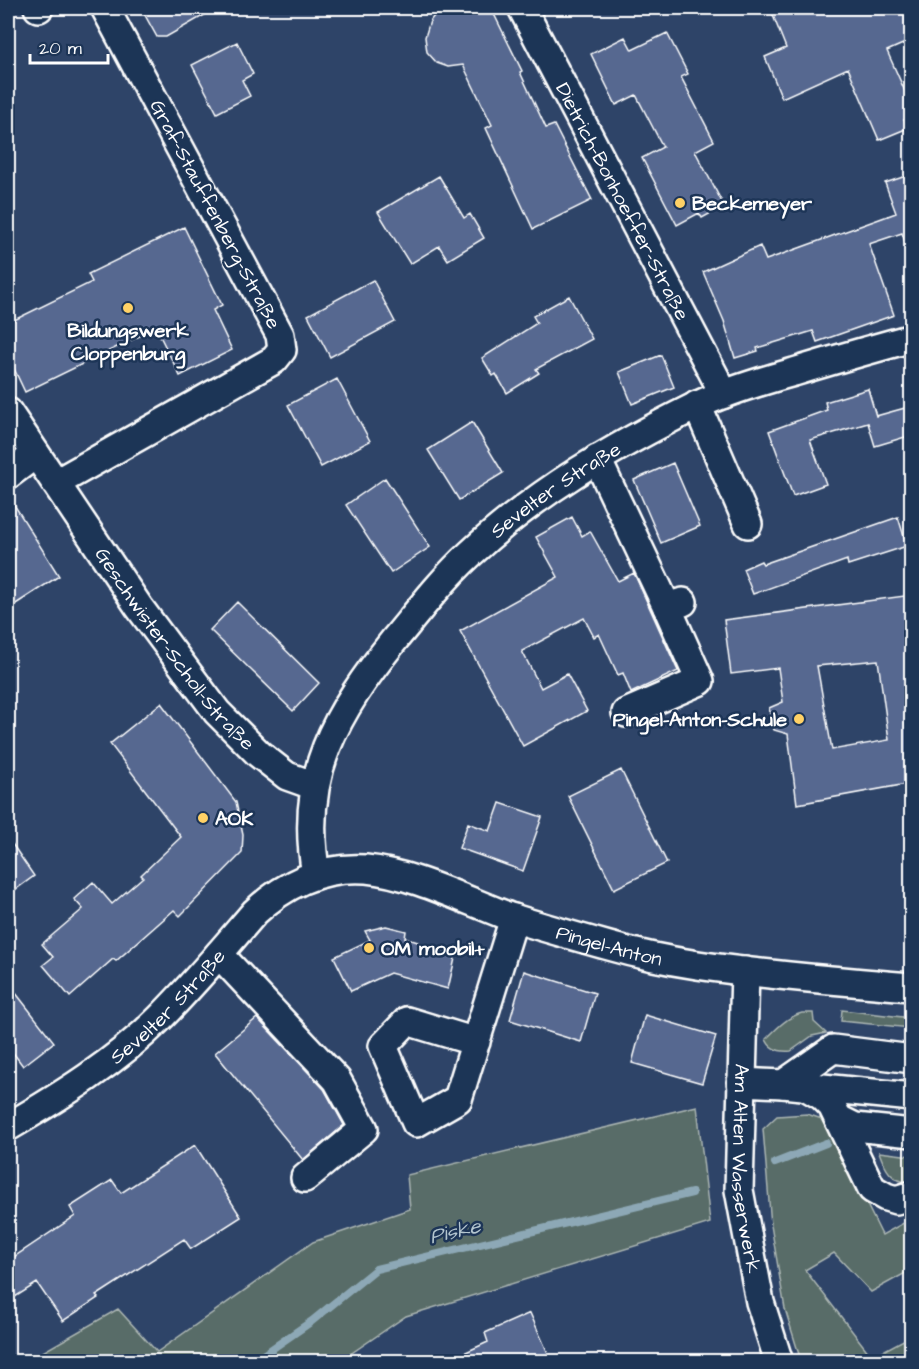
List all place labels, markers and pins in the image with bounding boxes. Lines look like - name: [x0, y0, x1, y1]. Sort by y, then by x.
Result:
- place label: Beckemeyer: [692, 190, 813, 219]
- marker: Beckemeyer: [673, 196, 687, 210]
- marker: Bildungswerk Cloppenburg: [121, 301, 135, 315]
- place label: Bildungswerk Cloppenburg: [67, 317, 189, 369]
- place label: Pingel-Anton-Schule: [613, 706, 787, 735]
- marker: Pingel-Anton-Schule: [792, 712, 806, 726]
- place label: AOK: [215, 805, 254, 833]
- marker: AOK: [196, 811, 210, 825]
- place label: OM moobil+: [381, 935, 485, 963]
- marker: OM moobil+: [362, 941, 376, 955]

